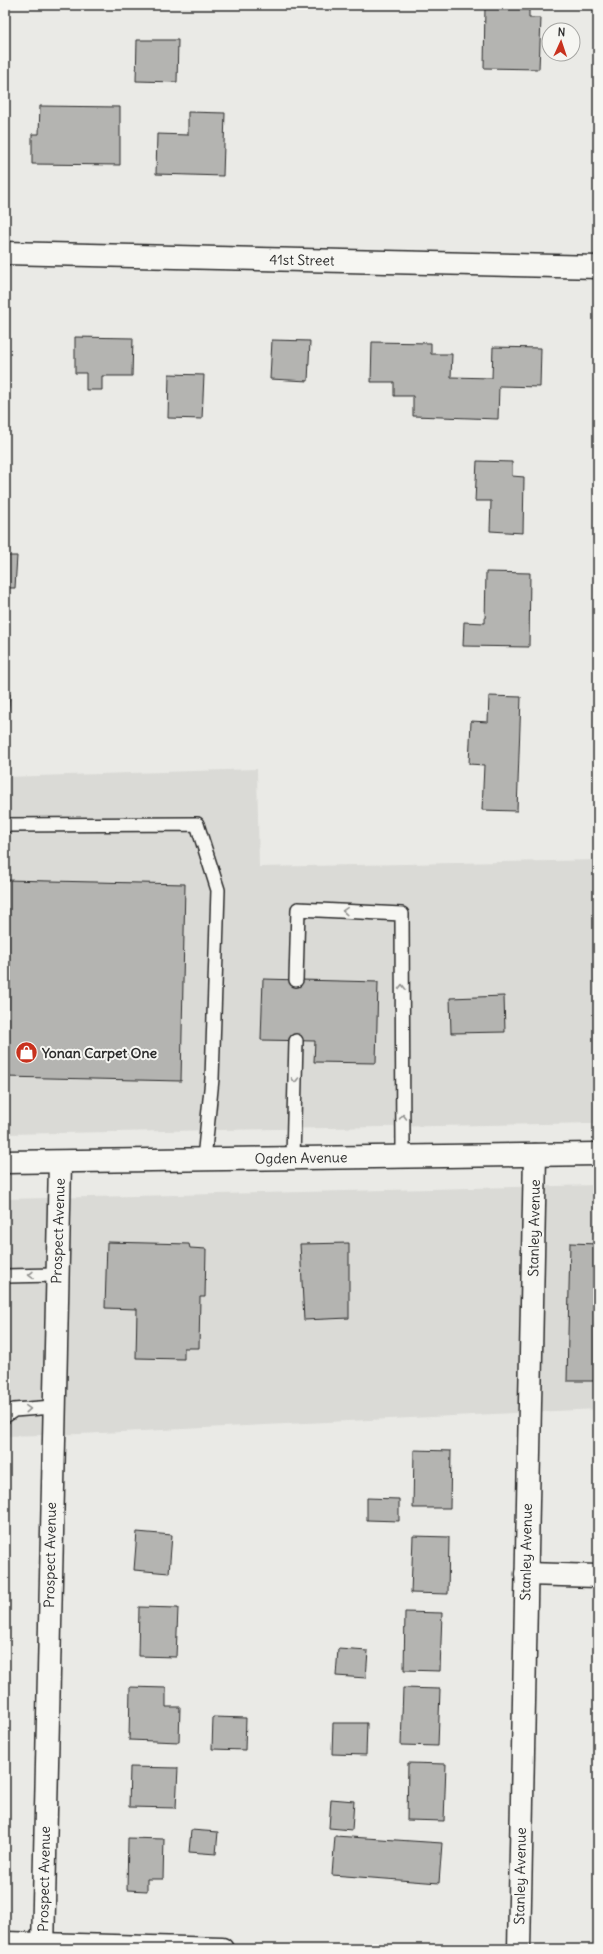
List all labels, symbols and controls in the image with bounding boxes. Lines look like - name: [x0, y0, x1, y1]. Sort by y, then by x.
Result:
- north arrow: [541, 22, 581, 62]
- text: N: [557, 25, 566, 39]
- street label: 41st Street: [269, 250, 335, 270]
- one-way arrow: [342, 907, 348, 915]
- one-way arrow: [398, 984, 406, 990]
- shop icon: Yonan Carpet One: [13, 1040, 39, 1066]
- place label: Yonan Carpet One: [41, 1044, 158, 1062]
- one-way arrow: [291, 1077, 299, 1083]
- one-way arrow: [399, 1114, 407, 1120]
- street label: Ogden Avenue: [254, 1148, 348, 1168]
- street label: Prospect Avenue: [47, 1178, 69, 1284]
- street label: Stanley Avenue: [524, 1179, 544, 1277]
- one-way arrow: [28, 1271, 34, 1280]
- one-way arrow: [25, 1404, 31, 1413]
- street label: Prospect Avenue: [40, 1502, 60, 1608]
- street label: Stanley Avenue: [516, 1503, 536, 1601]
- street label: Prospect Avenue: [34, 1826, 54, 1932]
- street label: Stanley Avenue: [510, 1827, 530, 1925]

